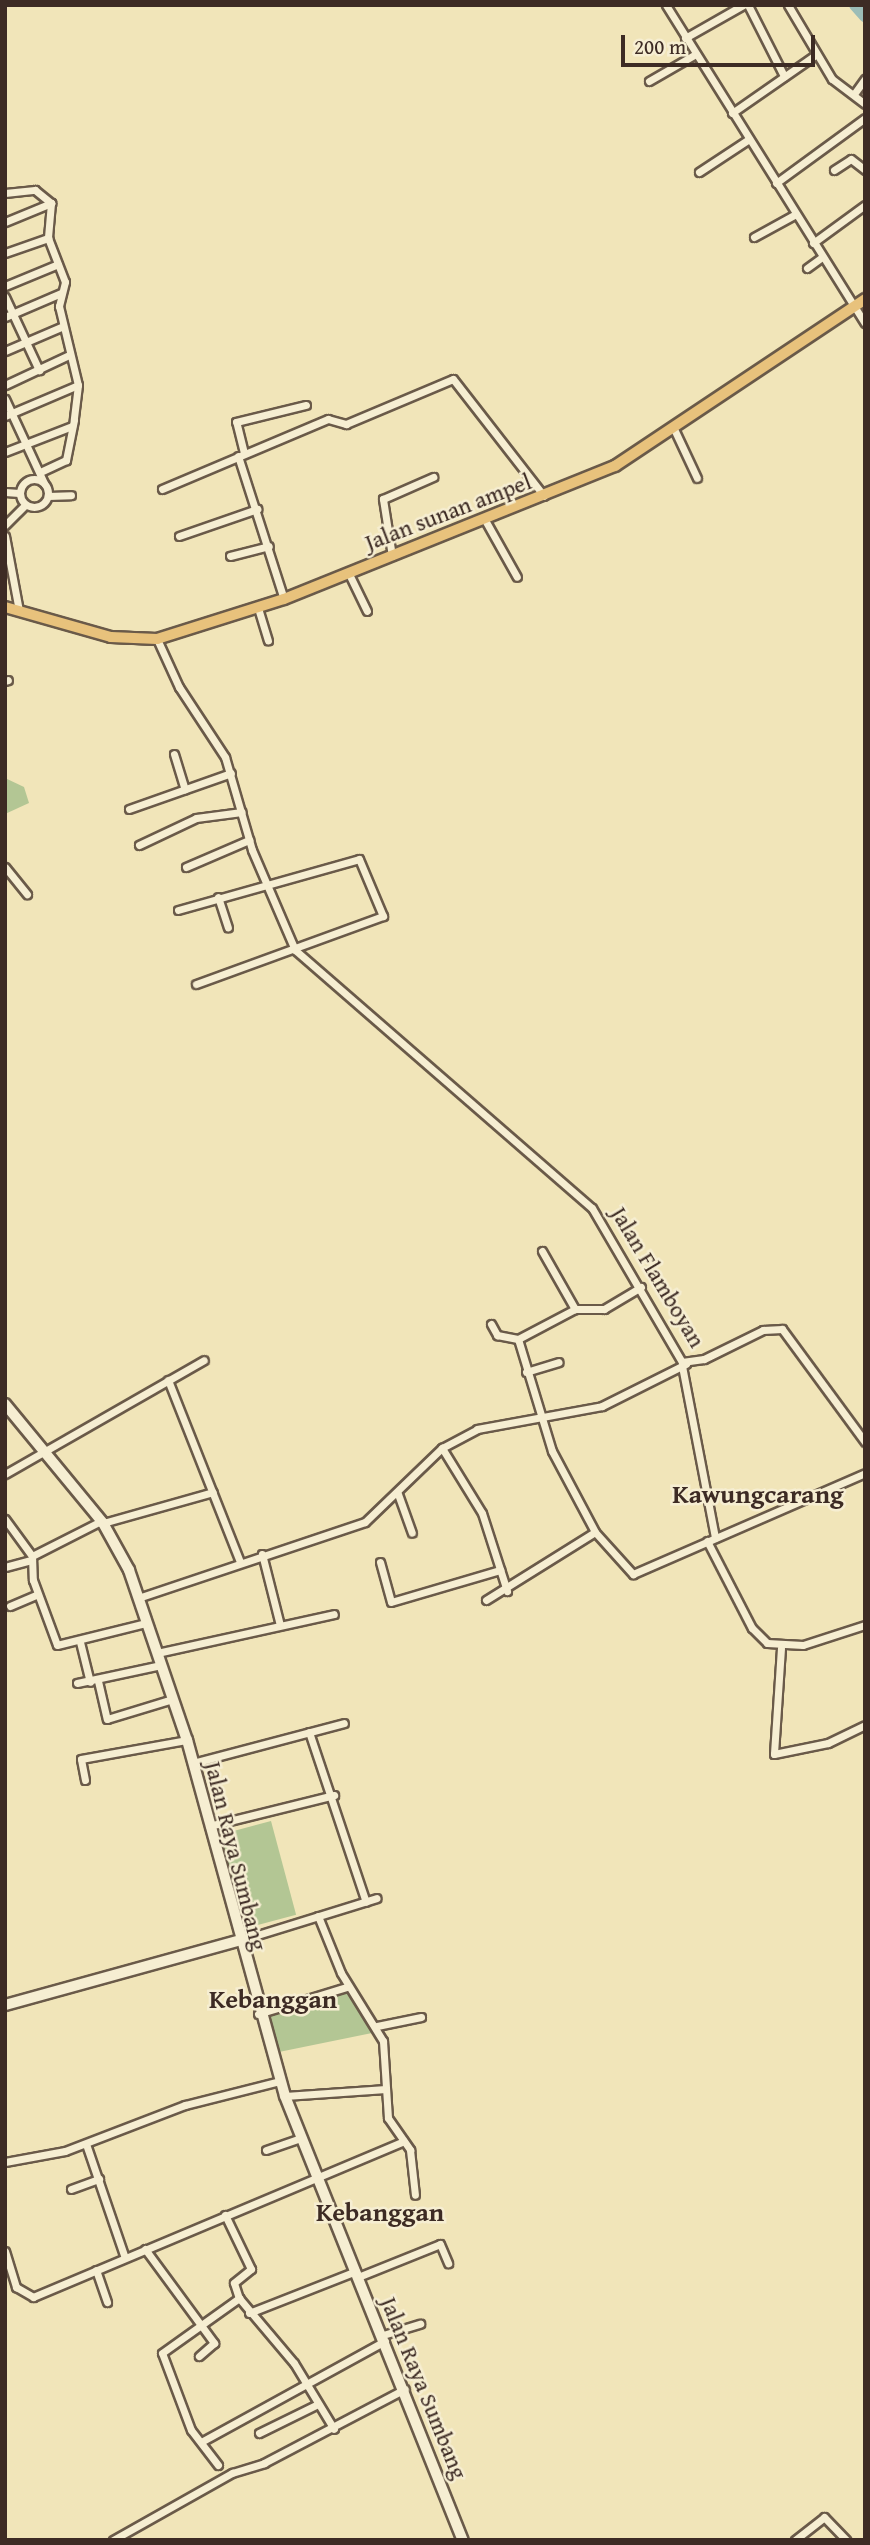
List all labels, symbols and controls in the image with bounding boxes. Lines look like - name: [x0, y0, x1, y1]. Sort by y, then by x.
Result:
- scale bar: [625, 21, 819, 65]
- text: 200 m: [634, 31, 686, 62]
- street label: Jalan sunan ampel: [361, 468, 535, 556]
- street label: Jalan Flamboyan: [605, 1202, 711, 1352]
- district label: Kawungcarang: [672, 1478, 844, 1510]
- street label: Jalan Raya Sumbang: [199, 1758, 273, 1954]
- district label: Kebanggan: [209, 1983, 337, 2015]
- district label: Kebanggan: [316, 2196, 444, 2228]
- street label: Jalan Raya Sumbang: [375, 2293, 473, 2483]

